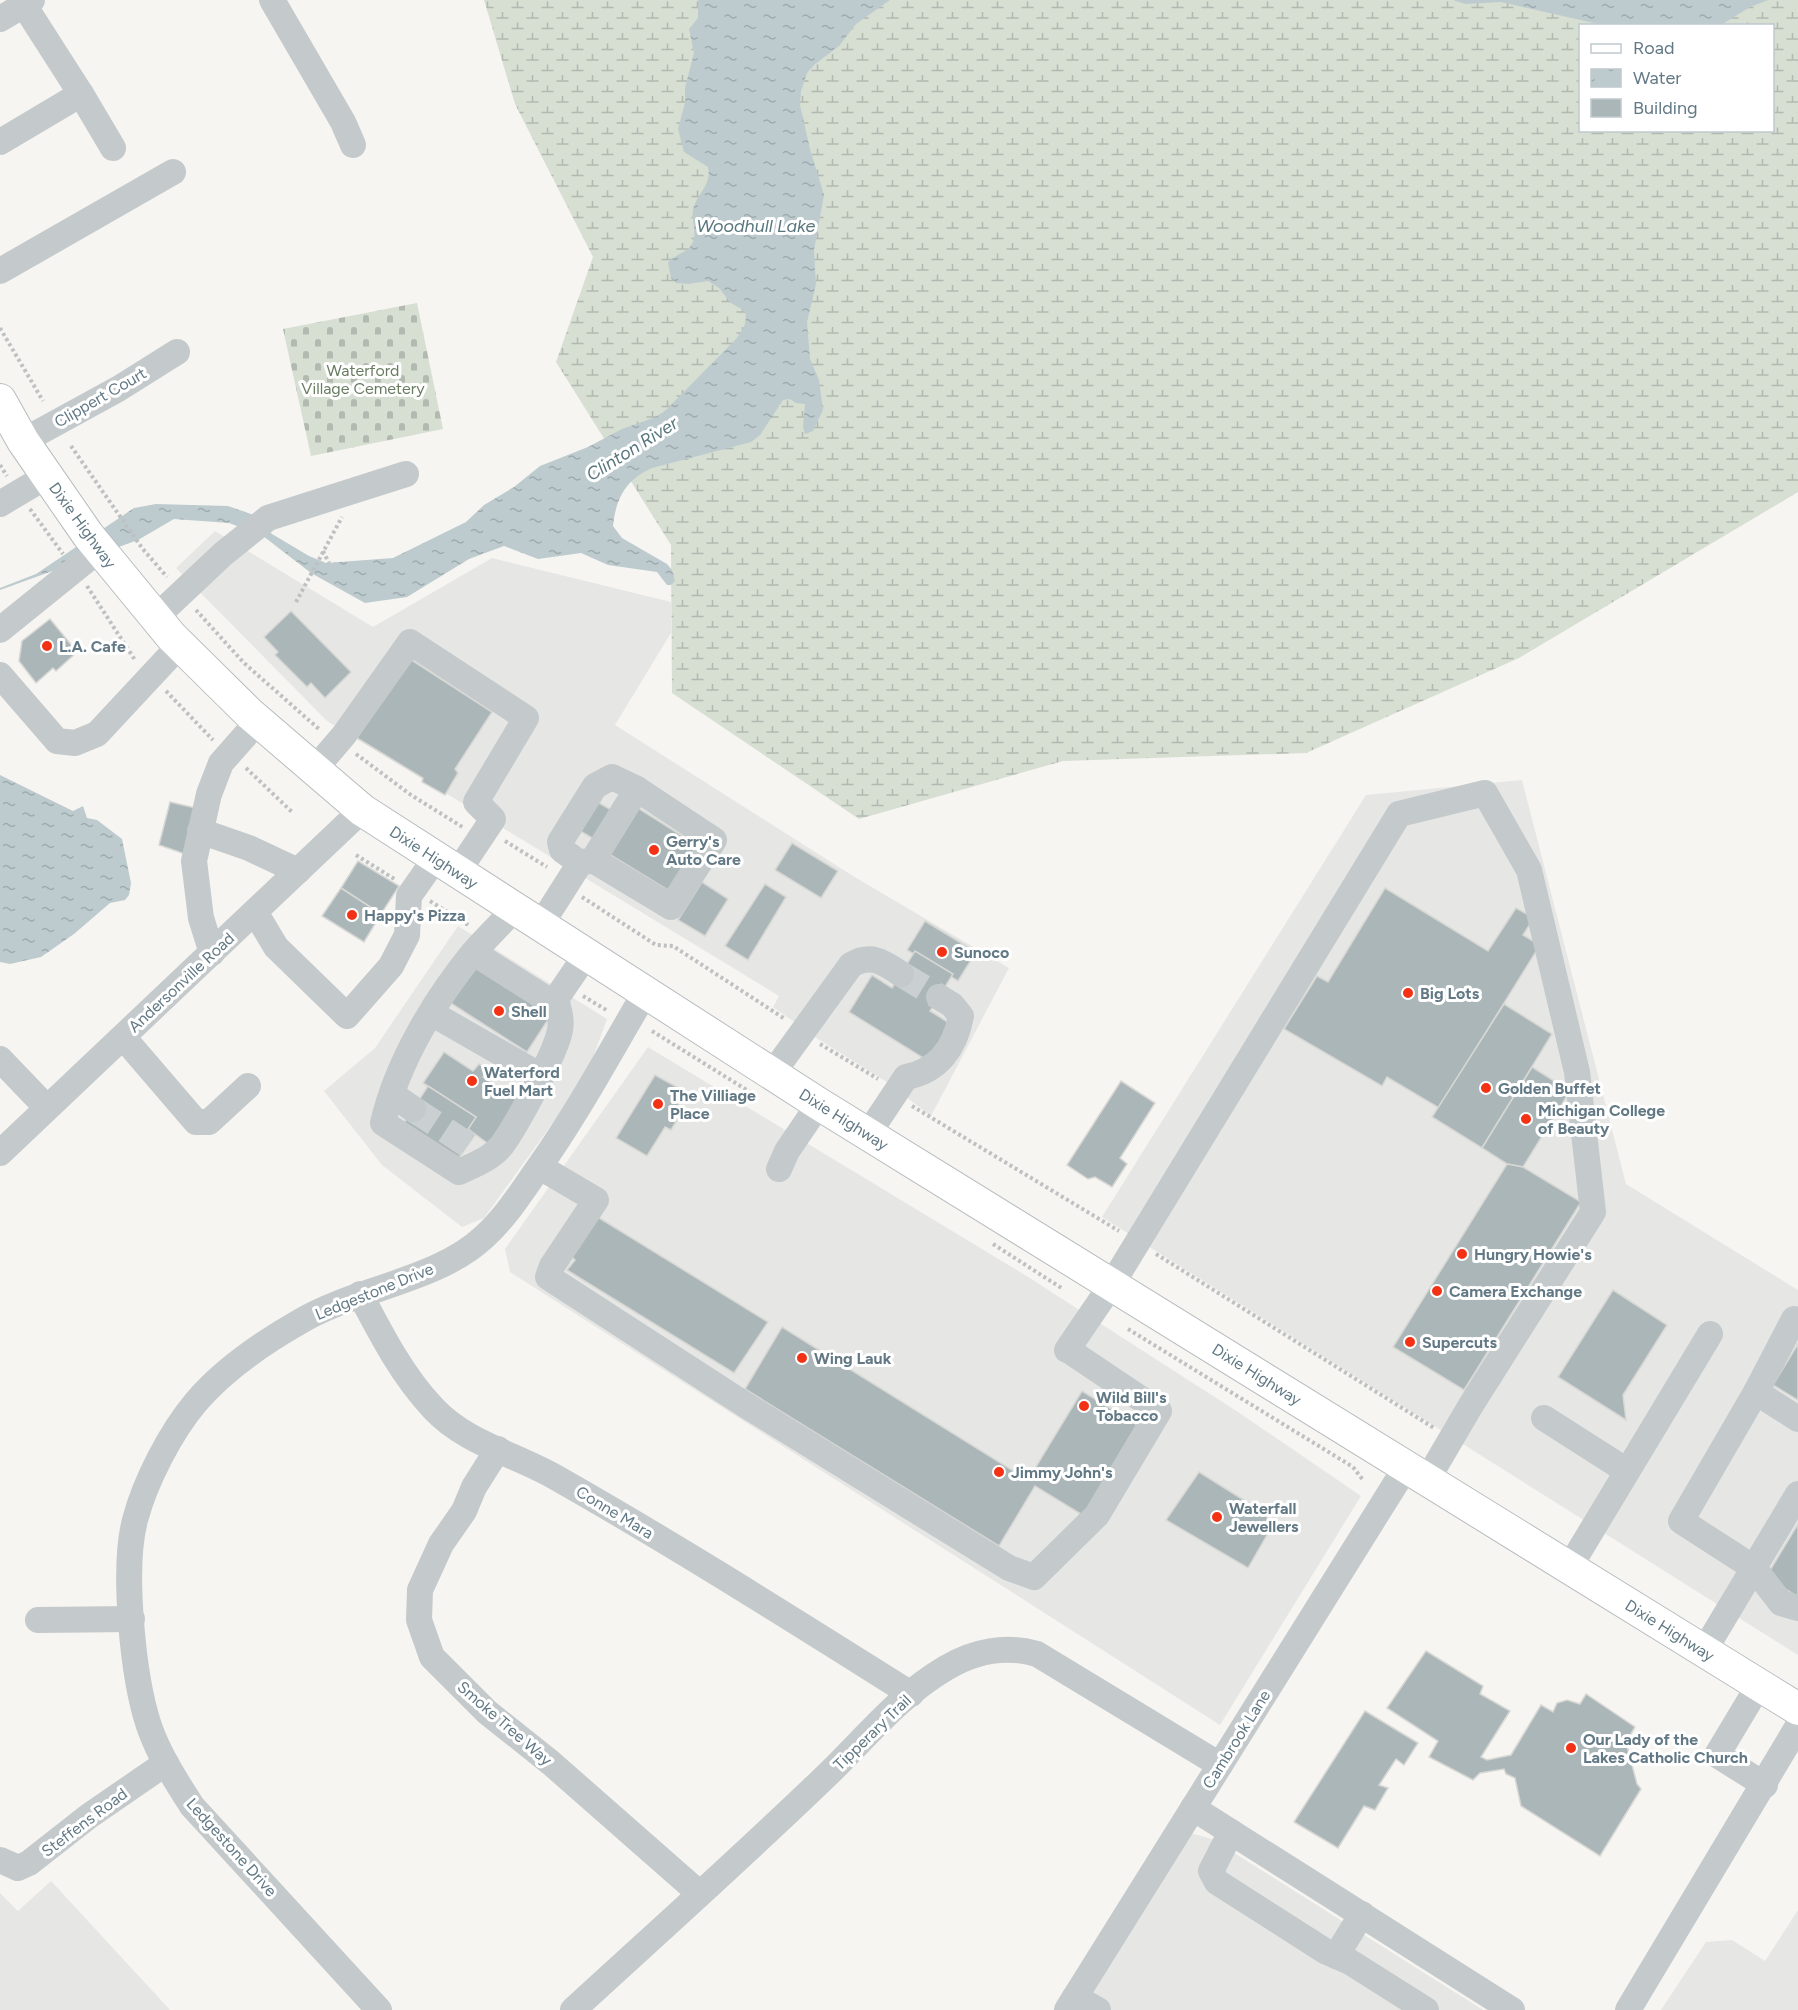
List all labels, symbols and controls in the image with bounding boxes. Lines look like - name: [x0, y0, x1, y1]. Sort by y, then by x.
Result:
- legend: [1579, 24, 1774, 132]
- text: Road: [1633, 37, 1674, 59]
- text: Water: [1633, 67, 1681, 89]
- text: Building: [1633, 97, 1698, 119]
- water label: Woodhull Lake: [697, 215, 816, 237]
- park label: Waterford Village Cemetery: [301, 361, 425, 398]
- street label: Clippert Court: [51, 363, 150, 431]
- water label: Clinton River: [582, 412, 683, 486]
- street label: Dixie Highway: [45, 479, 120, 572]
- place label: L.A. Cafe: [59, 637, 126, 656]
- marker: L.A. Cafe: [40, 639, 54, 653]
- street label: Dixie Highway: [386, 822, 482, 893]
- place label: Gerry's Auto Care: [666, 832, 741, 869]
- marker: Gerry's Auto Care: [647, 843, 661, 857]
- place label: Happy's Pizza: [364, 906, 465, 925]
- marker: Happy's Pizza: [345, 908, 359, 922]
- street label: Andersonville Road: [125, 929, 238, 1036]
- place label: Sunoco: [954, 943, 1009, 962]
- marker: Sunoco: [935, 945, 949, 959]
- place label: Big Lots: [1420, 984, 1480, 1003]
- marker: Big Lots: [1401, 986, 1415, 1000]
- place label: Shell: [511, 1002, 547, 1021]
- marker: Shell: [492, 1004, 506, 1018]
- place label: Waterford Fuel Mart: [484, 1063, 560, 1100]
- marker: Waterford Fuel Mart: [465, 1074, 479, 1088]
- place label: Golden Buffet: [1498, 1079, 1601, 1098]
- marker: Golden Buffet: [1479, 1081, 1493, 1095]
- street label: Dixie Highway: [796, 1084, 892, 1155]
- place label: The Villiage Place: [670, 1086, 756, 1123]
- marker: The Villiage Place: [651, 1097, 665, 1111]
- place label: Michigan College of Beauty: [1538, 1101, 1665, 1138]
- marker: Michigan College of Beauty: [1519, 1112, 1533, 1126]
- place label: Hungry Howie's: [1474, 1245, 1592, 1264]
- marker: Hungry Howie's: [1455, 1247, 1469, 1261]
- street label: Ledgestone Drive: [312, 1259, 436, 1324]
- place label: Camera Exchange: [1449, 1282, 1582, 1301]
- marker: Camera Exchange: [1430, 1284, 1444, 1298]
- place label: Supercuts: [1422, 1333, 1498, 1352]
- marker: Supercuts: [1403, 1335, 1417, 1349]
- street label: Dixie Highway: [1209, 1339, 1305, 1410]
- place label: Wing Lauk: [814, 1349, 892, 1368]
- marker: Wing Lauk: [795, 1351, 809, 1365]
- place label: Wild Bill's Tobacco: [1096, 1388, 1167, 1425]
- marker: Wild Bill's Tobacco: [1077, 1399, 1091, 1413]
- place label: Jimmy John's: [1011, 1463, 1113, 1482]
- marker: Jimmy John's: [992, 1465, 1006, 1479]
- street label: Conne Mara: [573, 1482, 657, 1543]
- place label: Waterfall Jewellers: [1229, 1499, 1299, 1536]
- marker: Waterfall Jewellers: [1210, 1510, 1224, 1524]
- street label: Dixie Highway: [1622, 1595, 1718, 1666]
- street label: Smoke Tree Way: [454, 1677, 556, 1770]
- street label: Cambrook Lane: [1199, 1686, 1274, 1792]
- street label: Tipperary Trail: [830, 1691, 915, 1774]
- place label: Our Lady of the Lakes Catholic Church: [1583, 1730, 1748, 1767]
- marker: Our Lady of the Lakes Catholic Church: [1564, 1741, 1578, 1755]
- street label: Steffens Road: [38, 1784, 131, 1861]
- street label: Ledgestone Drive: [182, 1794, 281, 1901]

